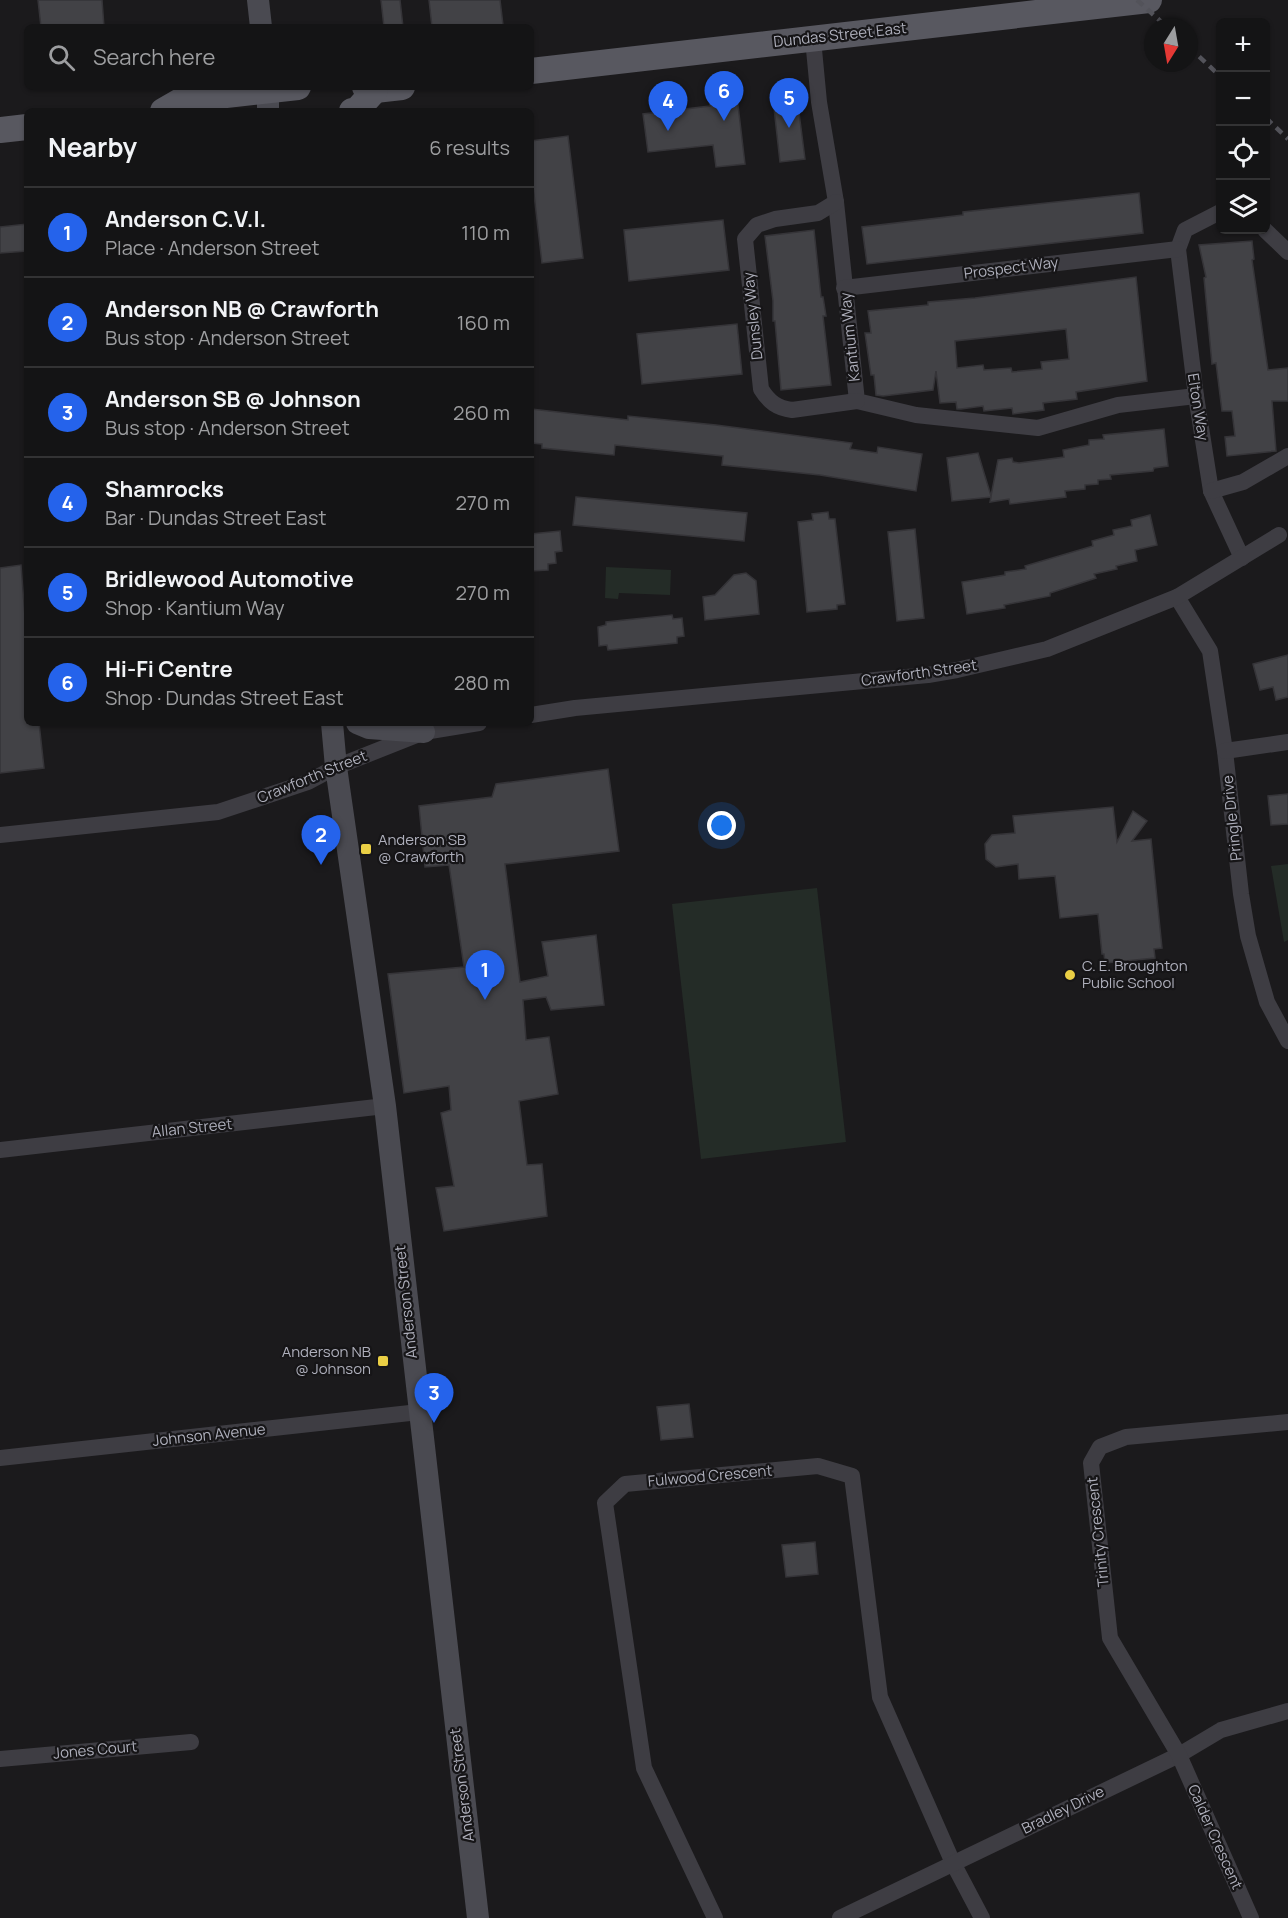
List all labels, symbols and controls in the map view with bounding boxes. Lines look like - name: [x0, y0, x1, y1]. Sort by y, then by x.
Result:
- street label: Dundas Street East: [772, 17, 908, 52]
- north arrow: [1144, 18, 1198, 72]
- map controls: [1216, 18, 1270, 234]
- button: +: [1216, 18, 1270, 72]
- search box: [24, 24, 534, 90]
- icon: search: [45, 41, 78, 74]
- text: Search here: [93, 42, 215, 72]
- pin: 6: [704, 72, 744, 121]
- button: −: [1216, 72, 1270, 126]
- pin: 5: [770, 78, 808, 128]
- pin: 4: [648, 82, 688, 131]
- button: locate: [1216, 126, 1270, 180]
- text: Nearby: [48, 129, 137, 165]
- text: 6 results: [429, 134, 510, 161]
- button: layers: [1216, 180, 1270, 234]
- text: Anderson C.V.I.: [105, 204, 266, 234]
- text: 1: [63, 219, 72, 246]
- text: 110 m: [461, 219, 510, 246]
- text: Place · Anderson Street: [105, 234, 320, 261]
- street label: Prospect Way: [962, 251, 1059, 284]
- street label: Dunsley Way: [737, 271, 768, 361]
- street label: Kantium Way: [834, 291, 865, 383]
- text: Anderson NB @ Crawforth: [105, 294, 379, 324]
- text: 2: [62, 309, 73, 336]
- text: 160 m: [457, 309, 510, 336]
- text: Bus stop · Anderson Street: [105, 324, 350, 351]
- street label: Elton Way: [1183, 372, 1214, 442]
- text: Anderson SB @ Johnson: [105, 384, 361, 414]
- text: 3: [62, 399, 73, 426]
- text: 260 m: [453, 399, 510, 426]
- text: Bus stop · Anderson Street: [105, 414, 350, 441]
- text: Shamrocks: [105, 474, 224, 504]
- text: 4: [61, 489, 74, 516]
- text: 270 m: [455, 489, 510, 516]
- text: Bar · Dundas Street East: [105, 504, 326, 531]
- text: Bridlewood Automotive: [105, 564, 354, 594]
- text: 5: [62, 579, 73, 606]
- text: 270 m: [455, 579, 510, 606]
- text: Shop · Kantium Way: [105, 594, 285, 621]
- text: Hi-Fi Centre: [105, 654, 233, 684]
- street label: Crawforth Street: [860, 654, 978, 691]
- text: 6: [61, 669, 74, 696]
- text: 280 m: [454, 669, 510, 696]
- text: Shop · Dundas Street East: [105, 684, 344, 711]
- street label: Crawforth Street: [254, 745, 370, 808]
- street label: Pringle Drive: [1217, 774, 1246, 862]
- your location: [707, 811, 736, 840]
- pin: 2: [302, 816, 340, 865]
- place label: Anderson SB @ Crawforth: [378, 829, 466, 867]
- marker: Anderson SB @ Crawforth: [359, 842, 373, 856]
- pin: 1: [466, 950, 504, 1000]
- place label: C. E. Broughton Public School: [1082, 955, 1188, 993]
- marker: C. E. Broughton Public School: [1063, 968, 1077, 982]
- street label: Allan Street: [151, 1113, 233, 1142]
- street label: Anderson Street: [389, 1244, 422, 1360]
- place label: Anderson NB @ Johnson: [282, 1341, 371, 1379]
- marker: Anderson NB @ Johnson: [376, 1354, 390, 1368]
- pin: 3: [414, 1374, 454, 1423]
- street label: Johnson Avenue: [151, 1418, 267, 1451]
- street label: Fulwood Crescent: [647, 1460, 773, 1491]
- street label: Trinity Crescent: [1081, 1476, 1114, 1588]
- street label: Anderson Street: [444, 1727, 479, 1843]
- street label: Jones Court: [52, 1735, 138, 1764]
- street label: Bradley Drive: [1018, 1780, 1108, 1839]
- street label: Calder Crescent: [1183, 1781, 1248, 1893]

